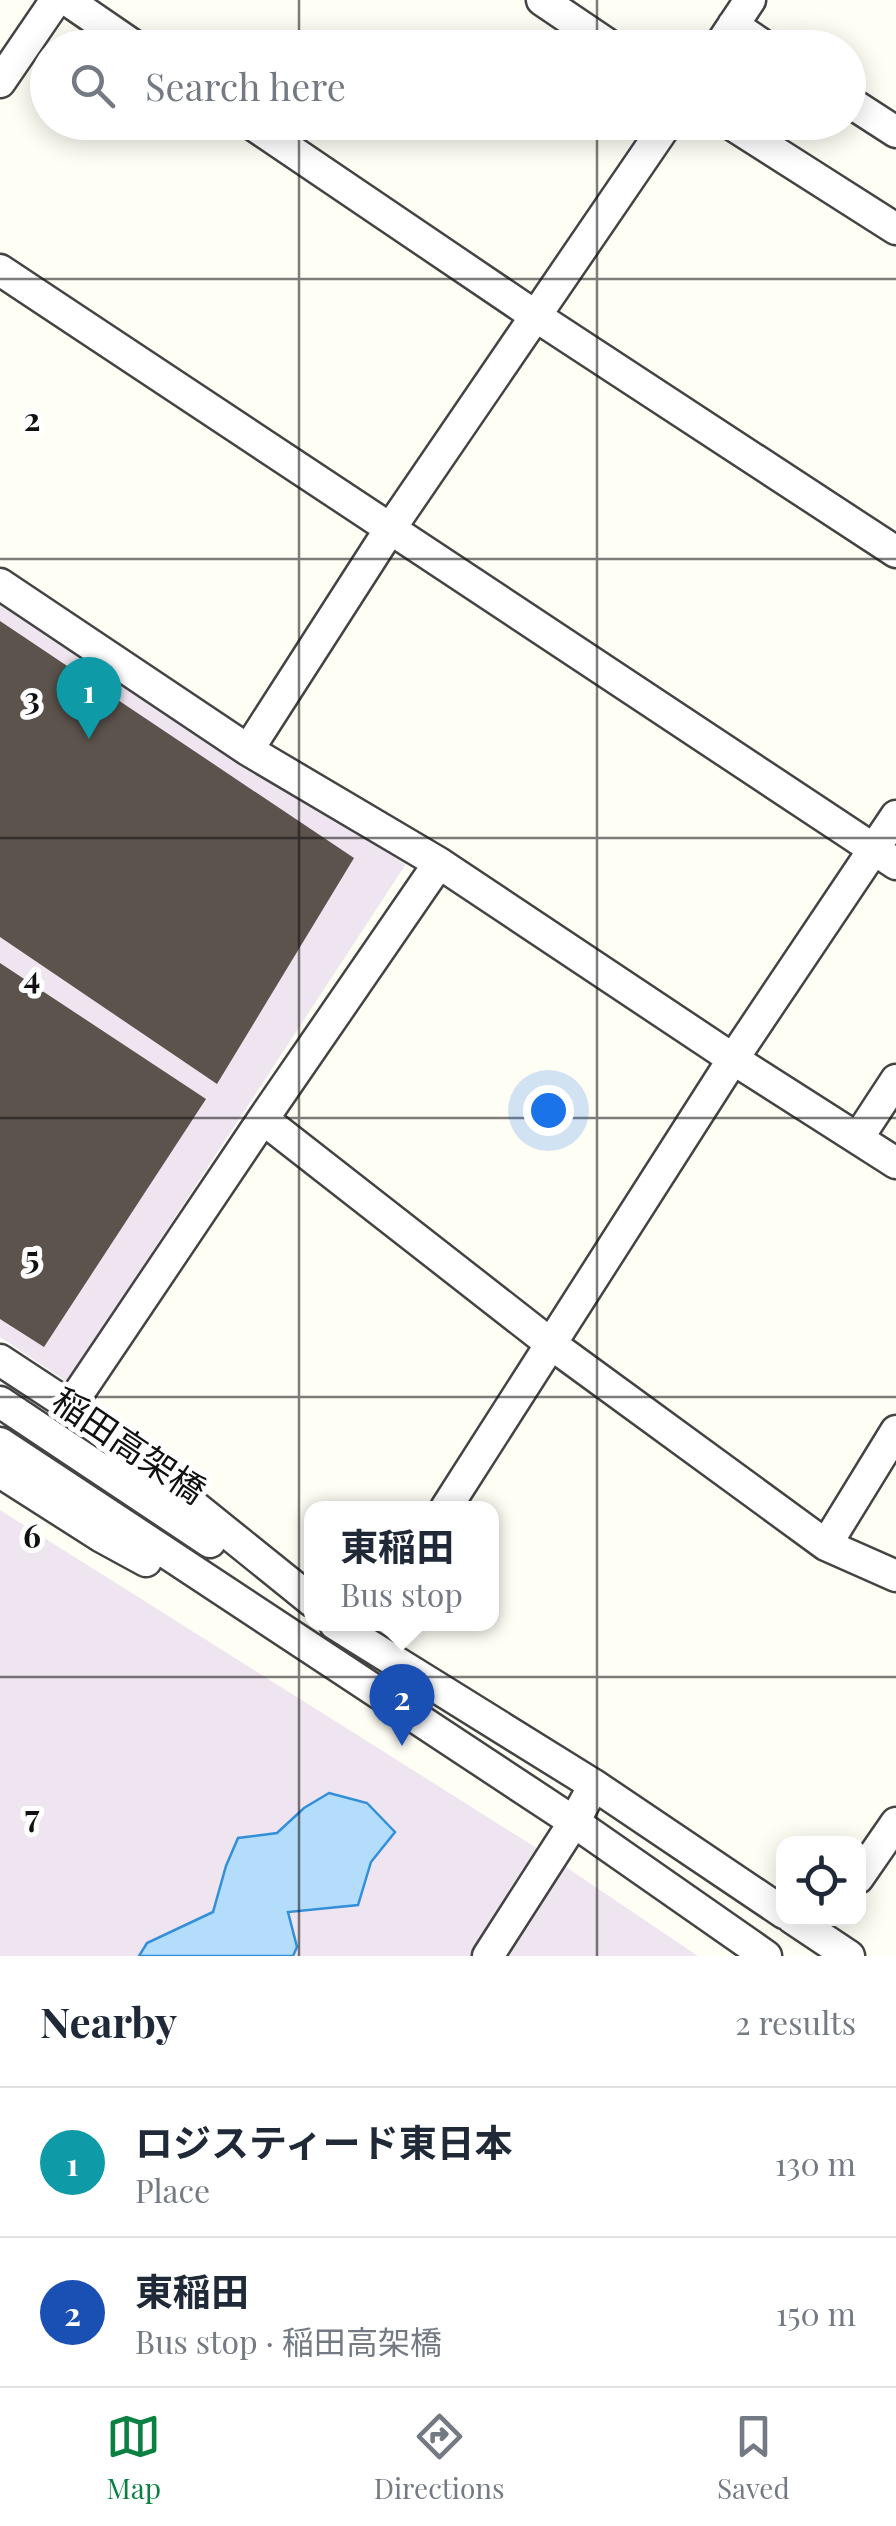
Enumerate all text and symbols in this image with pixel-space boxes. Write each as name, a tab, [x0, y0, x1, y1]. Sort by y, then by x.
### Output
search box	[30, 30, 866, 140]
icon: search	[65, 58, 120, 113]
text: Search here	[145, 60, 346, 111]
text: 2	[24, 396, 40, 439]
pin: 1	[56, 656, 122, 739]
text: 3	[24, 675, 40, 718]
text: 4	[24, 954, 40, 997]
your location	[523, 1085, 574, 1136]
text: 5	[25, 1234, 39, 1277]
street label: 稲田高架橋	[44, 1376, 216, 1512]
popup	[304, 1501, 499, 1631]
text: 6	[23, 1513, 41, 1556]
text: 東稲田	[340, 1520, 454, 1571]
text: Bus stop	[340, 1572, 463, 1615]
pin: 2	[370, 1664, 434, 1746]
text: 7	[25, 1793, 40, 1836]
map controls	[776, 1836, 866, 1926]
button: locate	[776, 1836, 866, 1926]
text: Nearby	[40, 1993, 177, 2049]
text: 2 results	[735, 2000, 856, 2043]
text: ロジスティード東日本	[135, 2116, 513, 2167]
text: 1	[66, 2141, 79, 2184]
text: 130 m	[775, 2141, 856, 2184]
text: Place	[135, 2168, 210, 2211]
text: 東稲田	[135, 2265, 249, 2316]
text: 2	[64, 2291, 81, 2334]
text: 150 m	[776, 2291, 856, 2334]
text: Bus stop · 稲田高架橋	[135, 2319, 442, 2362]
tab: Map	[106, 2409, 161, 2506]
tab: Directions	[374, 2409, 505, 2506]
tab: Saved	[717, 2409, 790, 2506]

